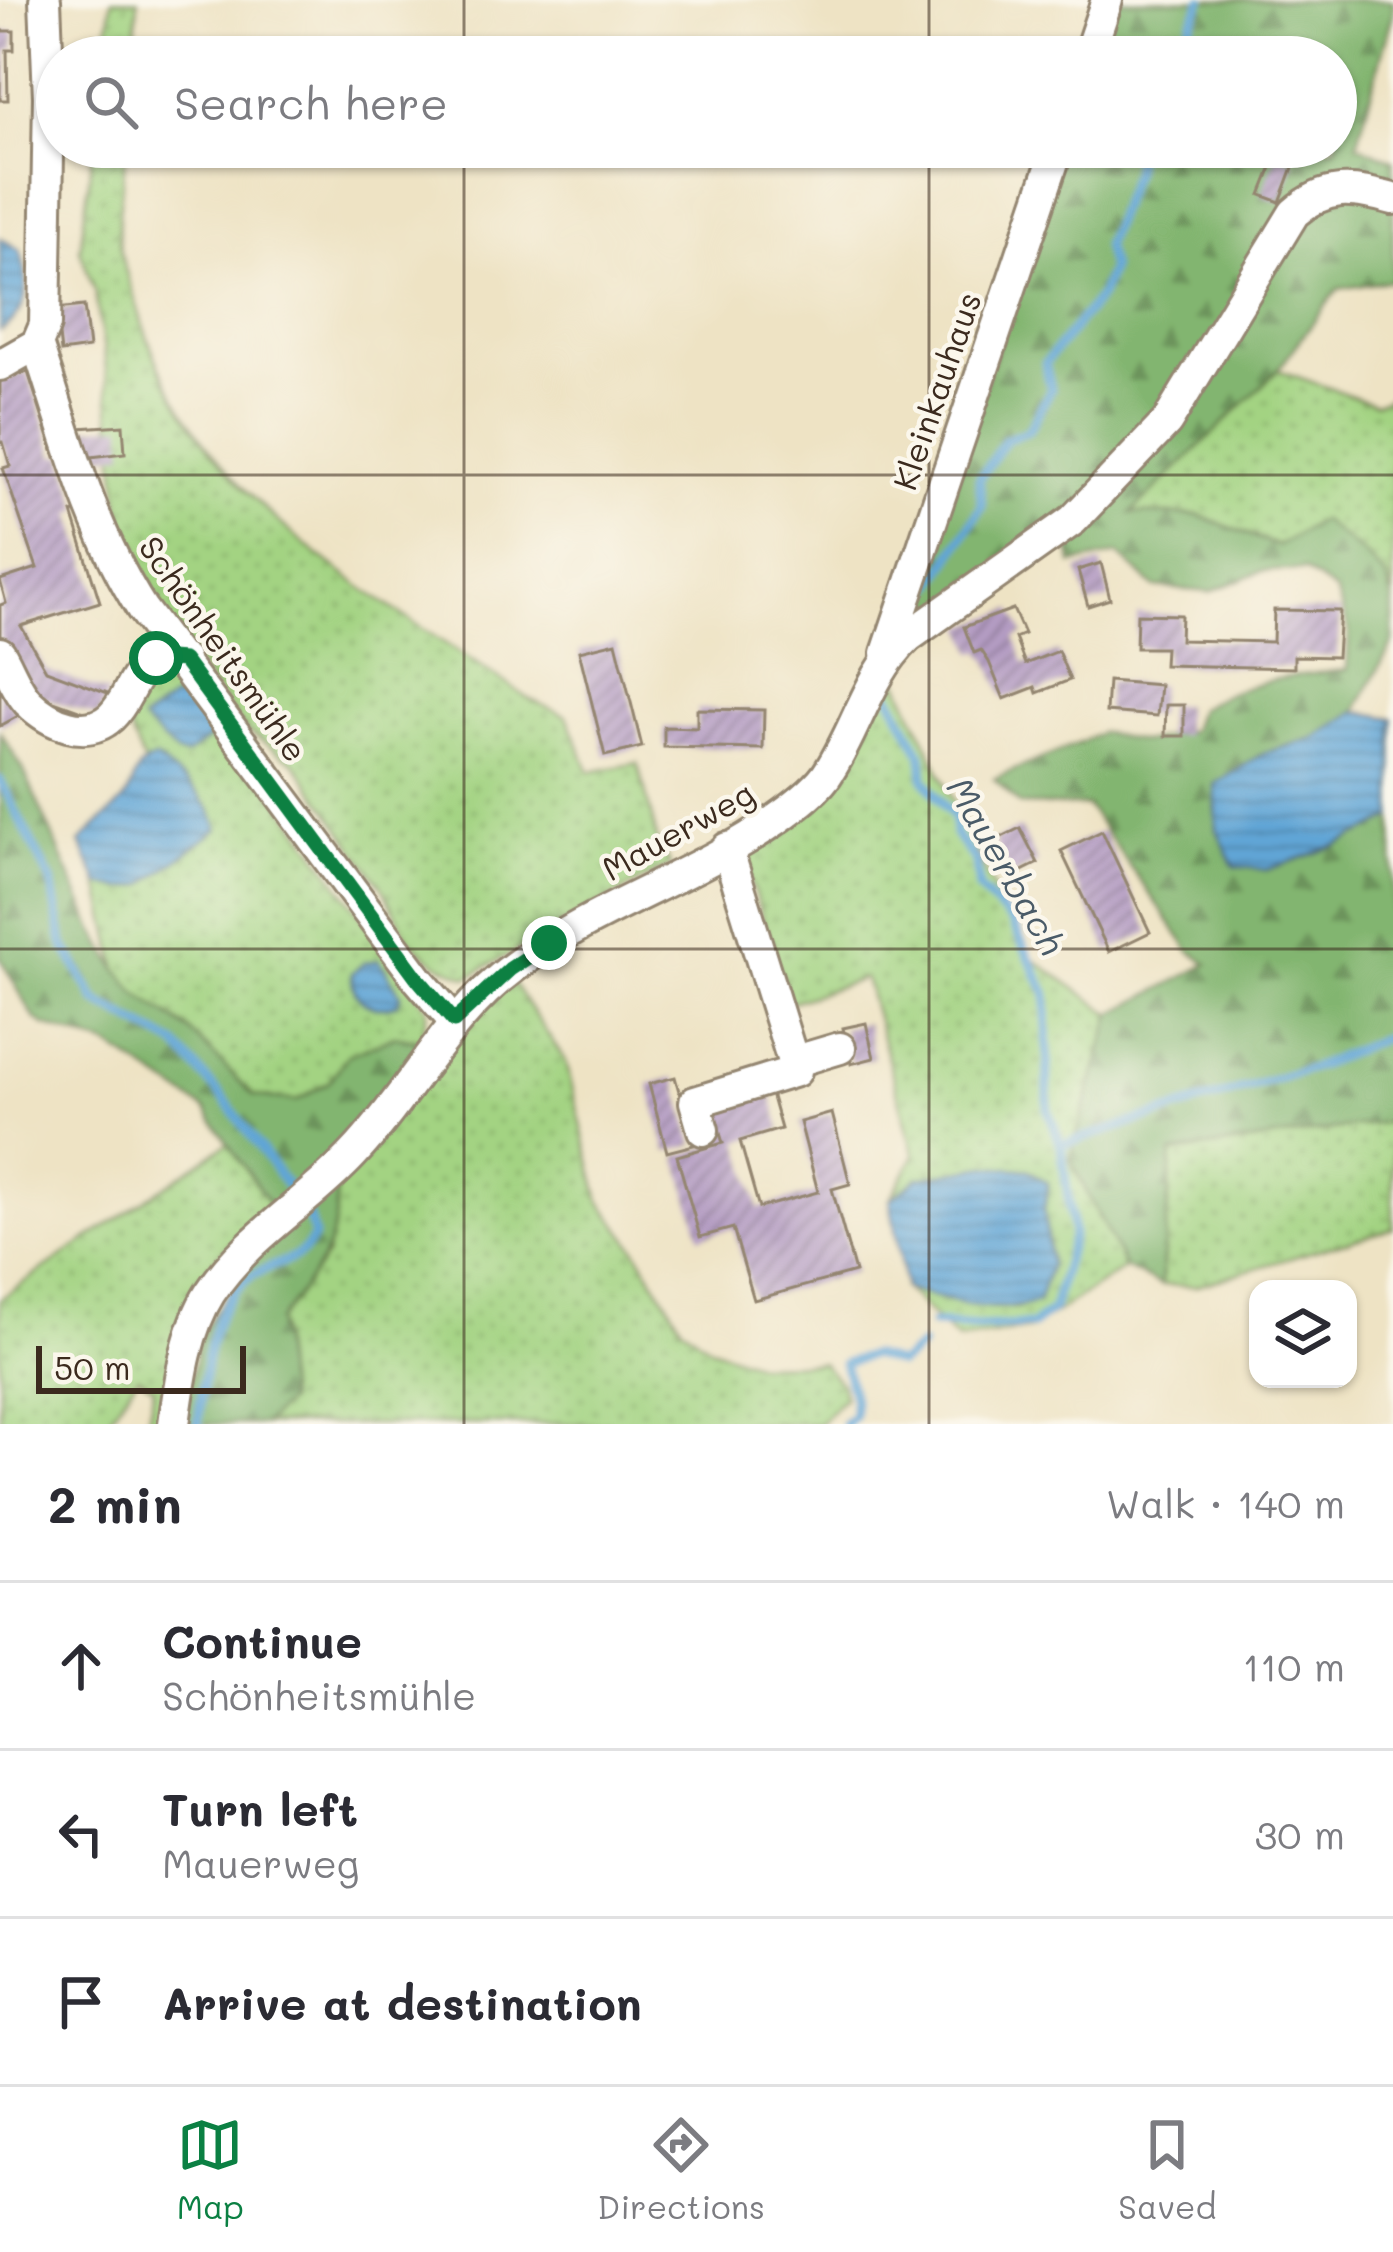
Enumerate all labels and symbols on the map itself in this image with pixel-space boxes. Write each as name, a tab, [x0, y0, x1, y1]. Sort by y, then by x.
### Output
street label: Kleinkauhaus	[882, 286, 990, 495]
street label: Schönheitsmühle	[130, 527, 318, 769]
route start	[129, 631, 183, 685]
water label: Mauerbach	[937, 768, 1077, 963]
street label: Mauerweg	[594, 770, 761, 889]
route end	[522, 916, 576, 970]
scale bar	[36, 1340, 246, 1393]

